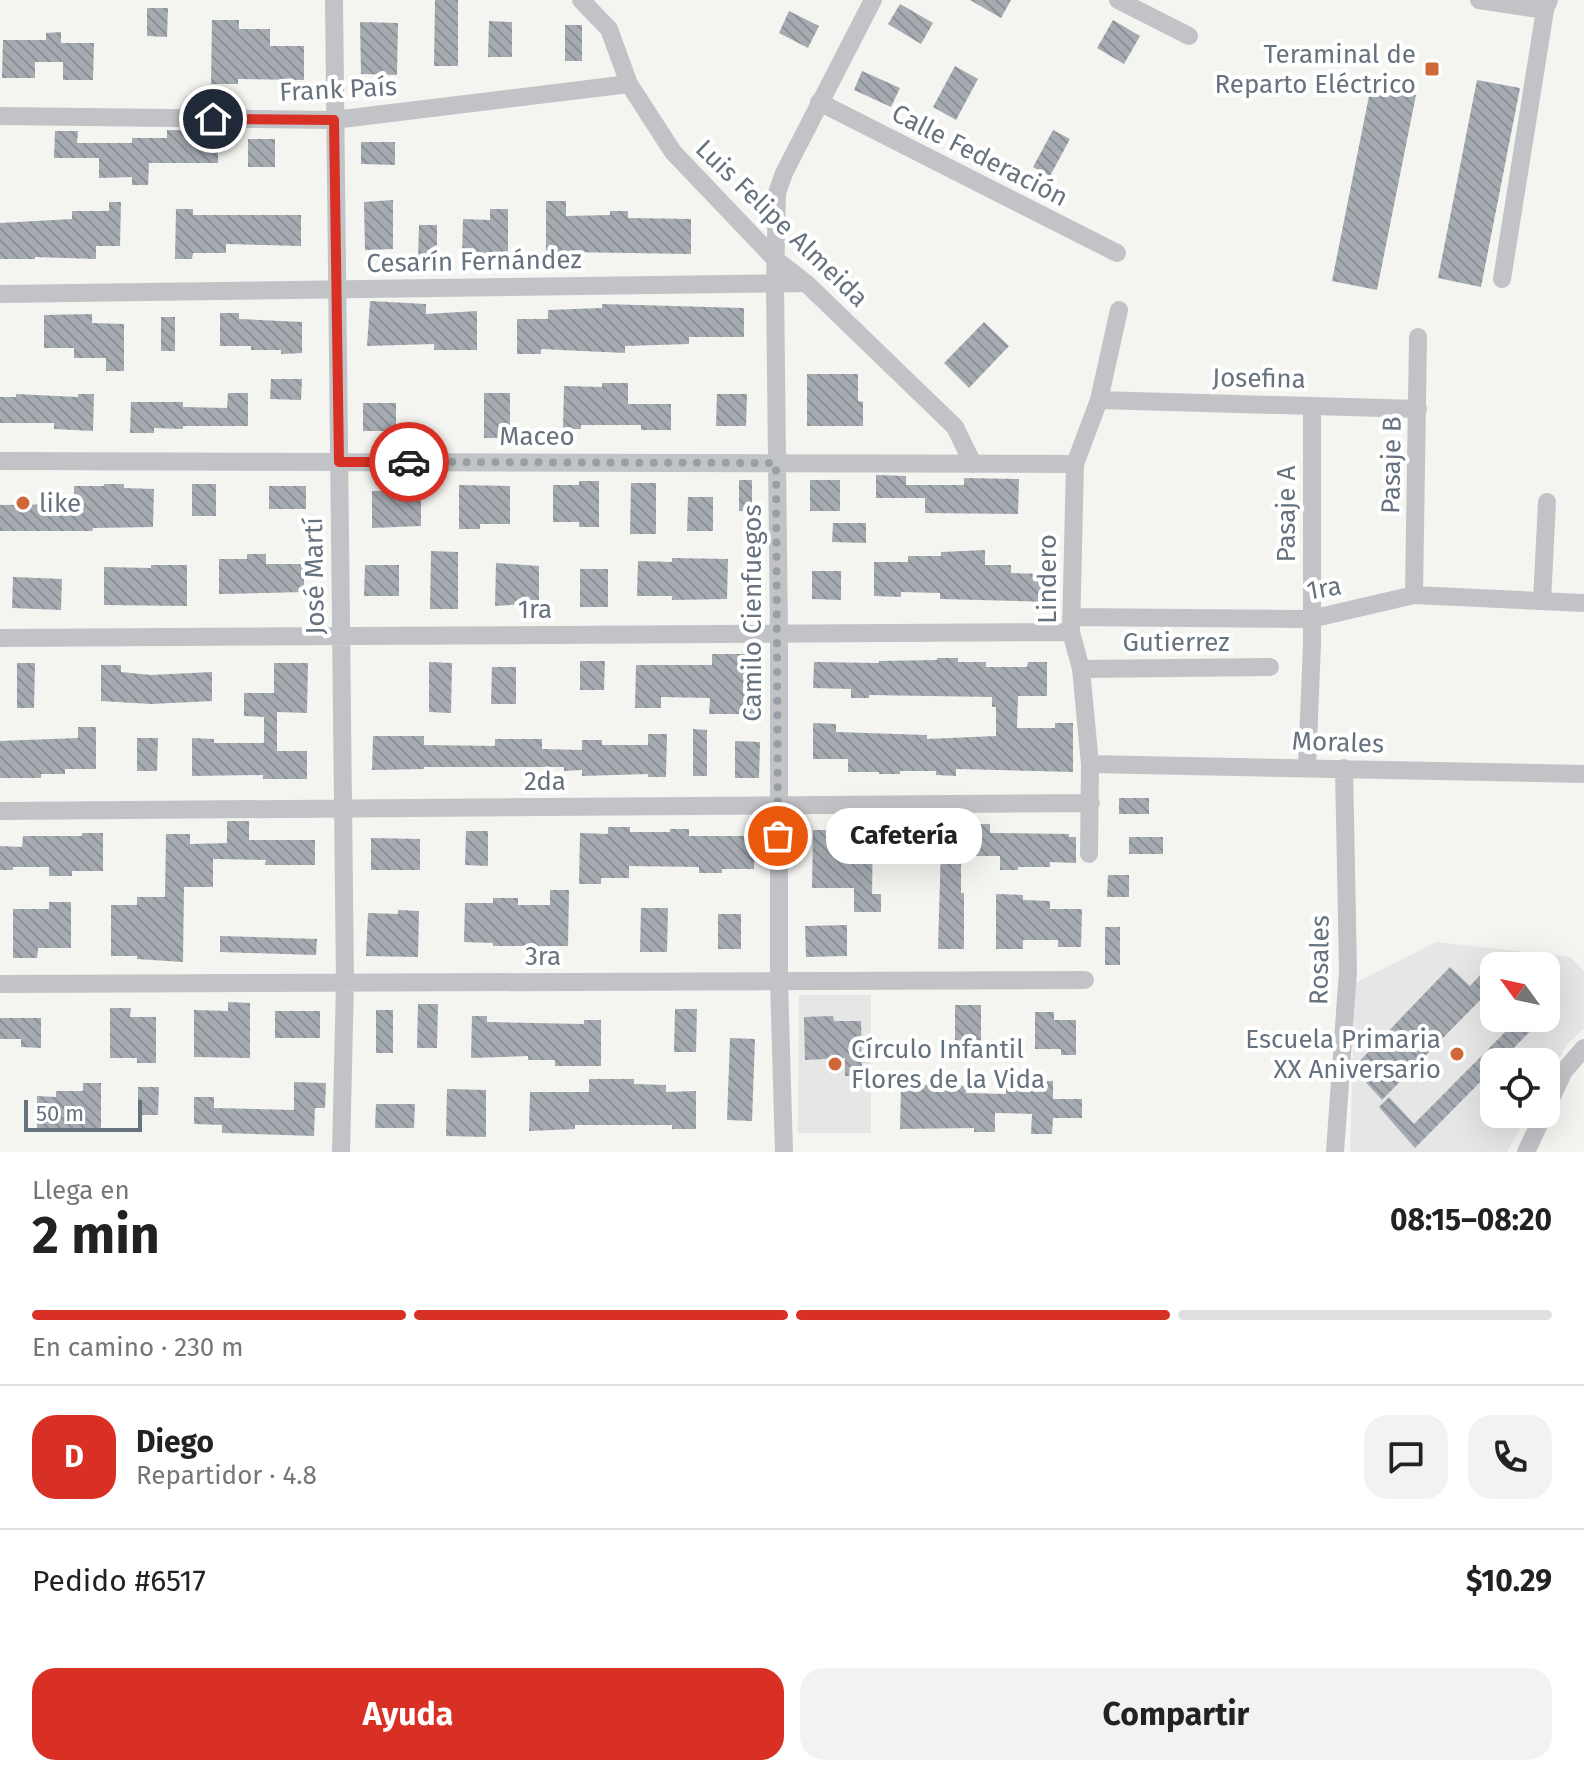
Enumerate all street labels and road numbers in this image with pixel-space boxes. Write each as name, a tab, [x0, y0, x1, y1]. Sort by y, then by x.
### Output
street label: Frank País	[278, 71, 398, 108]
street label: Calle Federación	[887, 98, 1073, 213]
street label: Luis Felipe Almeida	[689, 133, 874, 314]
street label: Cesarín Fernández	[366, 244, 582, 279]
street label: Josefina	[1212, 362, 1306, 395]
street label: Pasaje B	[1375, 416, 1408, 514]
street label: Maceo	[499, 421, 575, 452]
street label: Pasaje A	[1271, 466, 1302, 562]
street label: Camilo Cienfuegos	[737, 504, 768, 722]
street label: José Martí	[298, 517, 331, 635]
street label: Lindero	[1032, 534, 1063, 624]
street label: 1ra	[1304, 570, 1344, 607]
street label: 1ra	[518, 594, 552, 625]
street label: Gutierrez	[1122, 627, 1230, 658]
street label: Morales	[1291, 725, 1385, 760]
street label: 2da	[524, 766, 566, 797]
street label: Rosales	[1303, 915, 1336, 1005]
street label: 3ra	[525, 941, 561, 972]

